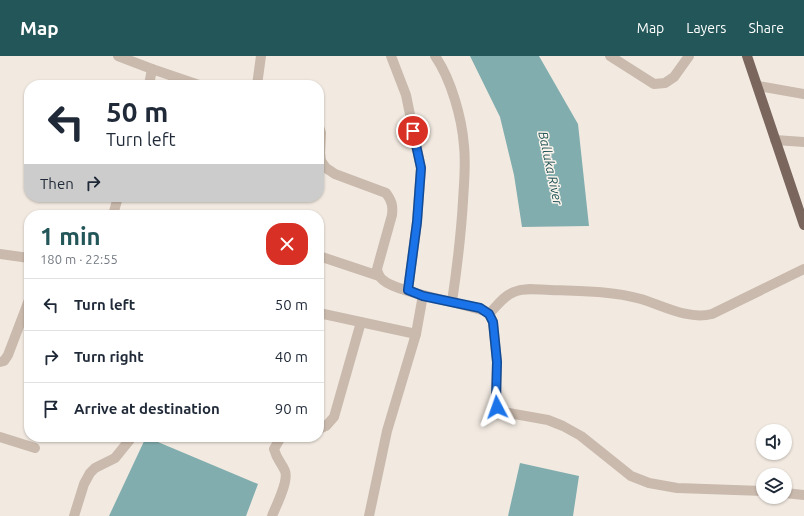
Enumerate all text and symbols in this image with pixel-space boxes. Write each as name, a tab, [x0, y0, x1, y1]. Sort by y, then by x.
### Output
text: Map	[20, 17, 59, 39]
text: Map	[637, 20, 664, 36]
text: Layers	[686, 20, 726, 36]
text: Share	[748, 20, 784, 36]
icon: left	[40, 96, 92, 148]
text: 50 m	[106, 96, 168, 127]
pin	[396, 114, 430, 148]
icon: arrive	[402, 120, 424, 142]
text: Turn left	[106, 129, 176, 149]
water label: Balluka River	[536, 130, 566, 207]
icon: right	[82, 172, 104, 194]
text: Then	[40, 175, 74, 192]
text: 1 min	[40, 223, 101, 250]
button: close	[266, 223, 308, 265]
text: 180 m · 22:55	[40, 252, 118, 266]
icon: left	[40, 294, 62, 316]
text: Turn left	[74, 296, 135, 313]
text: 50 m	[275, 296, 308, 313]
icon: right	[40, 346, 62, 368]
text: Turn right	[74, 348, 144, 365]
text: 40 m	[275, 348, 308, 365]
position arrow	[476, 386, 518, 428]
icon: arrive	[40, 398, 62, 420]
text: Arrive at destination	[74, 400, 220, 417]
text: 90 m	[275, 400, 308, 417]
map controls	[756, 424, 792, 504]
button: sound	[756, 424, 792, 460]
button: layers	[756, 468, 792, 504]

